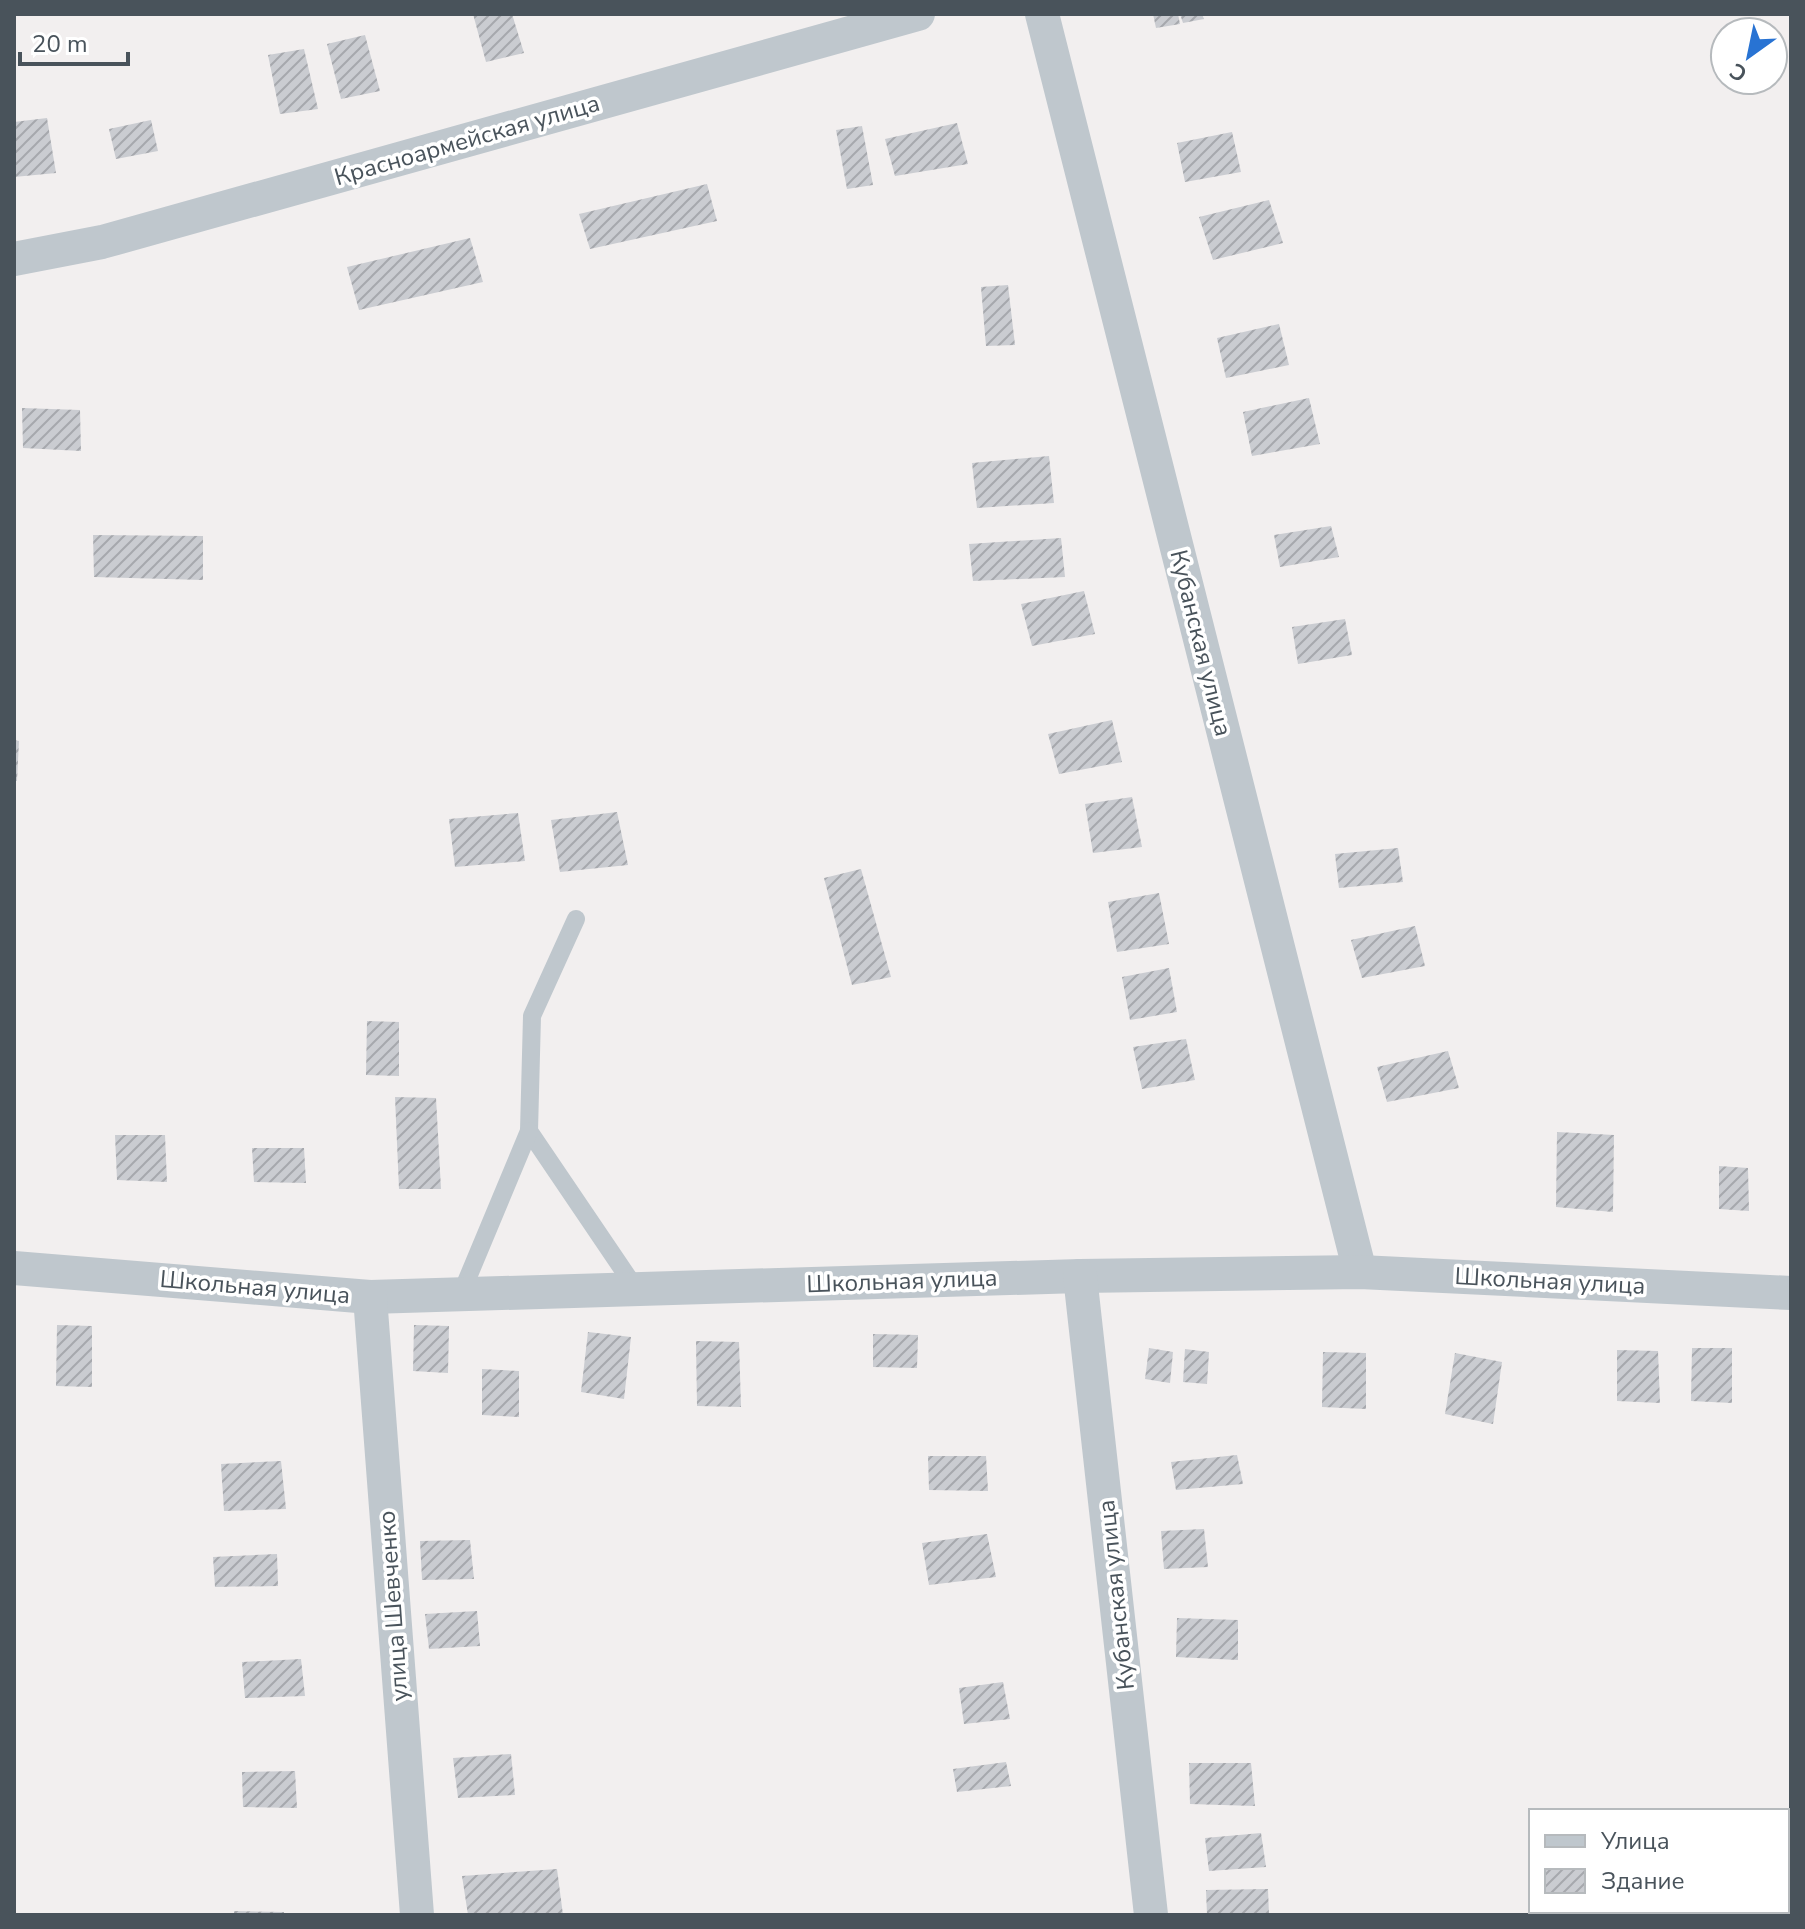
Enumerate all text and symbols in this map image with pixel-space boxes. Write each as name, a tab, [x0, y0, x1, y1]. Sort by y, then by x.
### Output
scale bar	[20, 16, 128, 66]
north arrow	[1709, 16, 1789, 96]
text: 20 m	[32, 28, 88, 60]
text: С	[1724, 55, 1753, 89]
street label: Красноармейская улица	[331, 87, 603, 193]
street label: Кубанская улица	[1162, 546, 1240, 740]
street label: Школьная улица	[1454, 1260, 1646, 1302]
street label: Школьная улица	[806, 1262, 998, 1300]
street label: Школьная улица	[158, 1263, 352, 1311]
street label: Кубанская улица	[1090, 1498, 1142, 1692]
street label: улица Шевченко	[370, 1510, 416, 1702]
legend	[1529, 1809, 1789, 1913]
text: Улица	[1600, 1825, 1670, 1857]
text: Здание	[1601, 1865, 1685, 1897]

